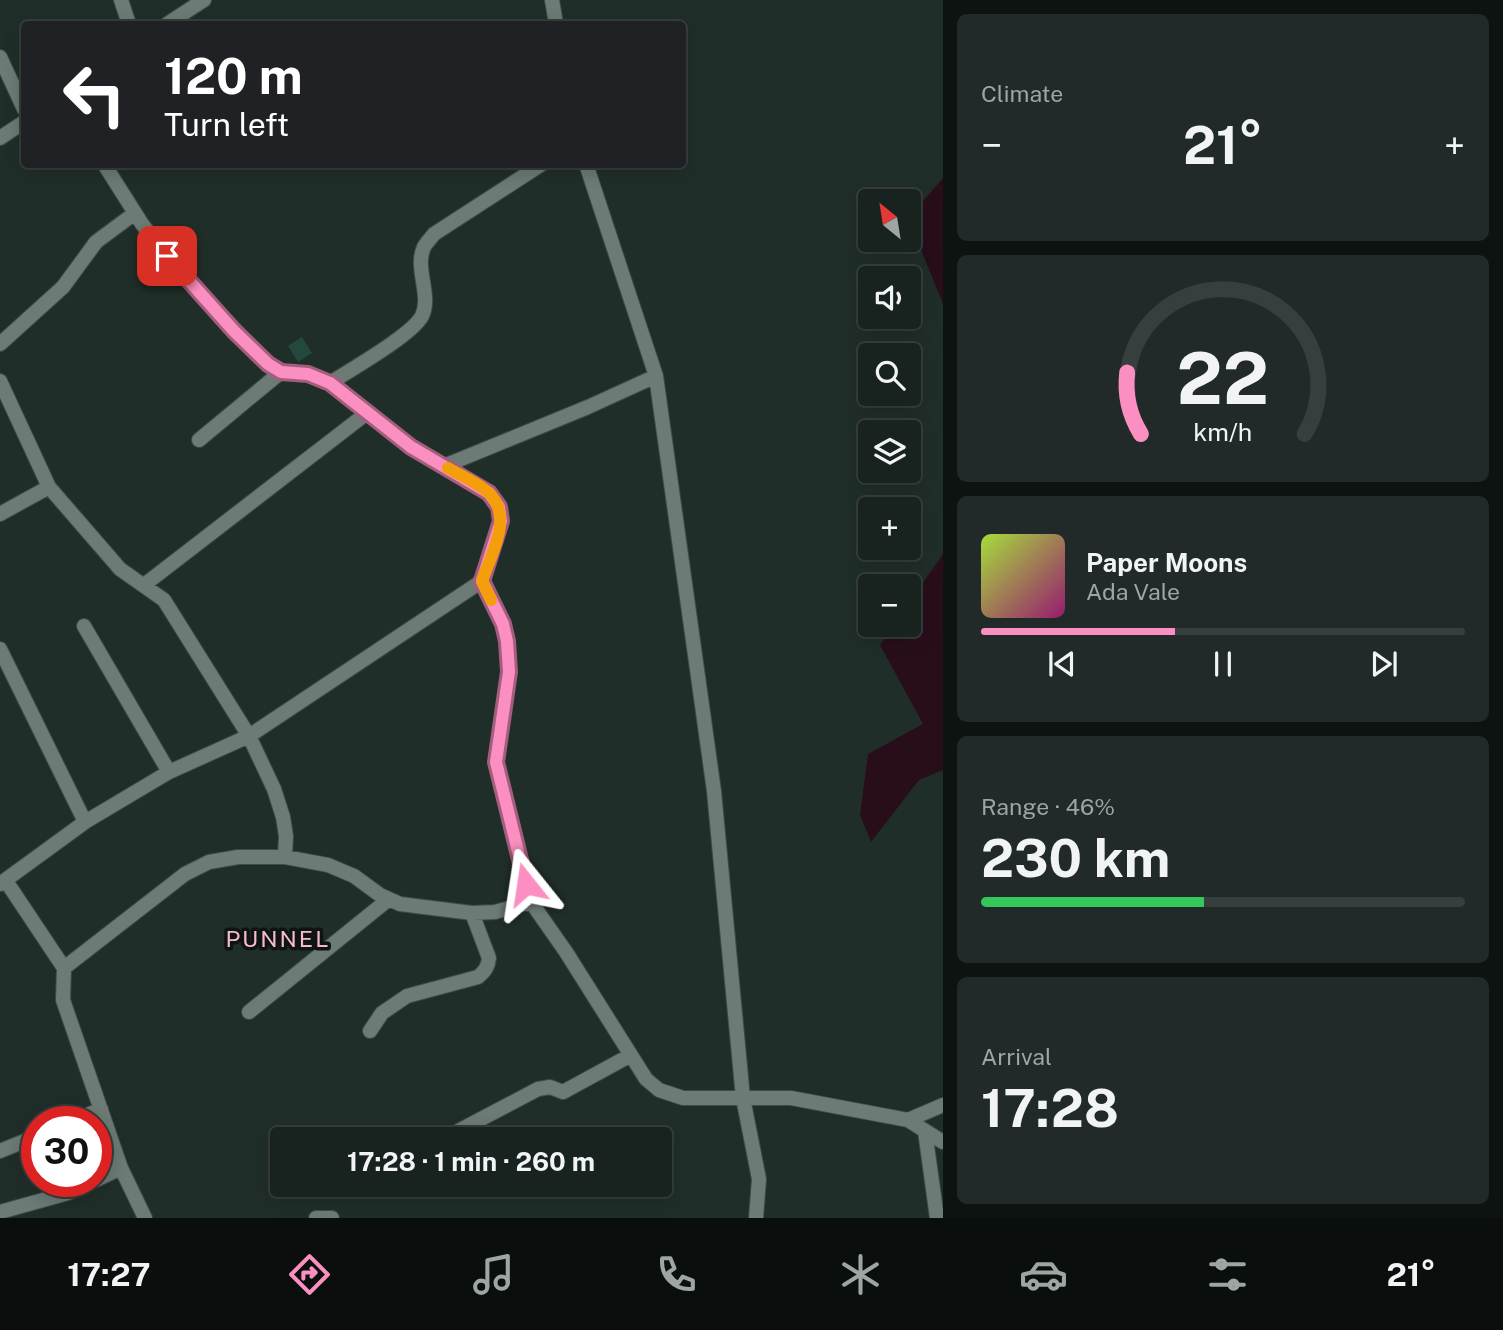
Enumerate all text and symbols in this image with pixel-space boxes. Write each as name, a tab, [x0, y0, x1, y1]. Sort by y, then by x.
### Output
text: 120 m	[164, 47, 303, 105]
icon: left	[49, 49, 140, 140]
text: Climate	[981, 80, 1063, 107]
text: Turn left	[164, 106, 289, 143]
text: 21°	[1183, 115, 1263, 176]
text: −	[981, 123, 1002, 168]
text: +	[1444, 123, 1465, 168]
north arrow	[858, 189, 920, 252]
map controls	[858, 189, 921, 637]
pin	[137, 226, 197, 286]
icon: arrive	[148, 237, 186, 275]
button: sound	[858, 266, 921, 329]
text: 22	[1177, 336, 1269, 421]
button: search	[858, 343, 921, 406]
text: km/h	[1194, 417, 1252, 447]
button: layers	[858, 420, 921, 483]
button: +	[858, 497, 921, 560]
text: Paper Moons	[1086, 547, 1247, 578]
button: −	[858, 574, 921, 637]
text: Ada Vale	[1086, 578, 1180, 605]
icon: previous	[1043, 645, 1081, 683]
icon: pause	[1204, 645, 1242, 683]
icon: next	[1365, 645, 1403, 683]
text: Range · 46%	[981, 793, 1115, 820]
text: 230 km	[981, 828, 1170, 889]
position arrow	[489, 847, 563, 921]
district label: PUNNEL	[225, 925, 331, 952]
text: Arrival	[981, 1043, 1052, 1070]
text: 17:28	[981, 1078, 1119, 1139]
speed limit sign: 30	[21, 1106, 112, 1197]
text: 17:28 · 1 min · 260 m	[347, 1146, 595, 1177]
icon: directions	[285, 1250, 334, 1299]
icon: music	[469, 1250, 518, 1299]
icon: phone	[652, 1250, 701, 1299]
icon: climate	[836, 1250, 885, 1299]
icon: car	[1019, 1250, 1068, 1299]
icon: filters	[1203, 1250, 1252, 1299]
text: 17:27	[67, 1256, 151, 1293]
text: 21°	[1386, 1256, 1436, 1293]

